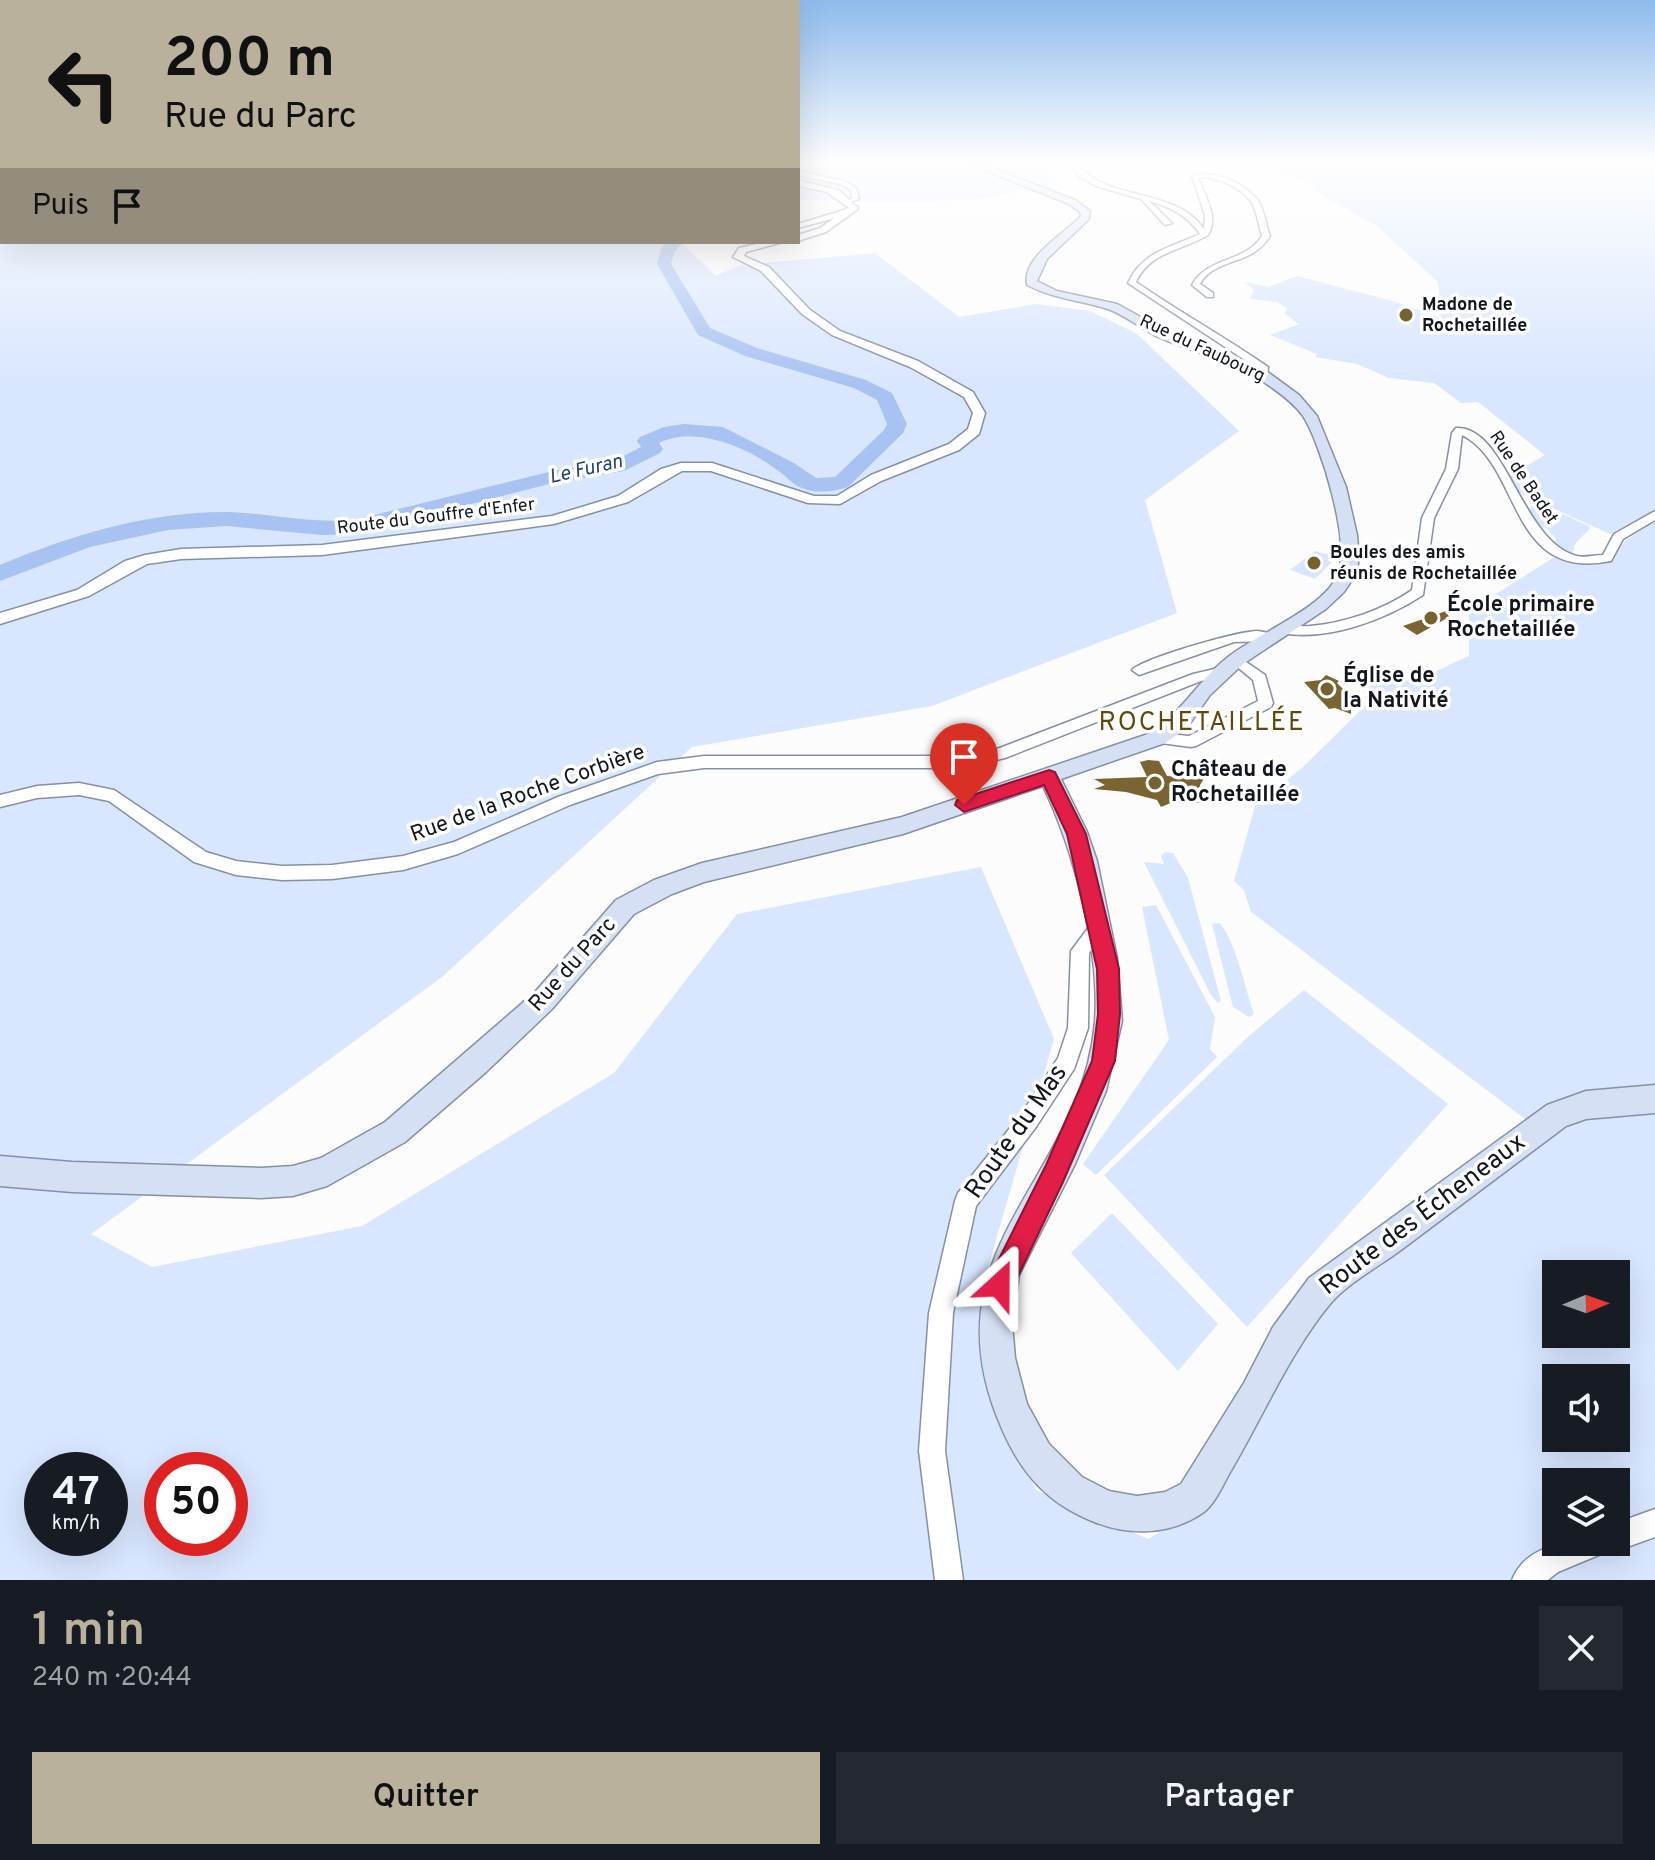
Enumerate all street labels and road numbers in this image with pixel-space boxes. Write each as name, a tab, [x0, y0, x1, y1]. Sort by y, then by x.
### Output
street label: Rue du Faubourg	[1136, 310, 1268, 388]
street label: Rue de Badet	[1483, 427, 1563, 529]
street label: Route du Gouffre d'Enfer	[336, 493, 536, 541]
street label: Rue de la Roche Corbière	[407, 739, 649, 849]
street label: Rue du Parc	[524, 912, 622, 1018]
street label: Route du Mas	[959, 1058, 1075, 1206]
street label: Route des Écheneaux	[1312, 1125, 1533, 1303]

